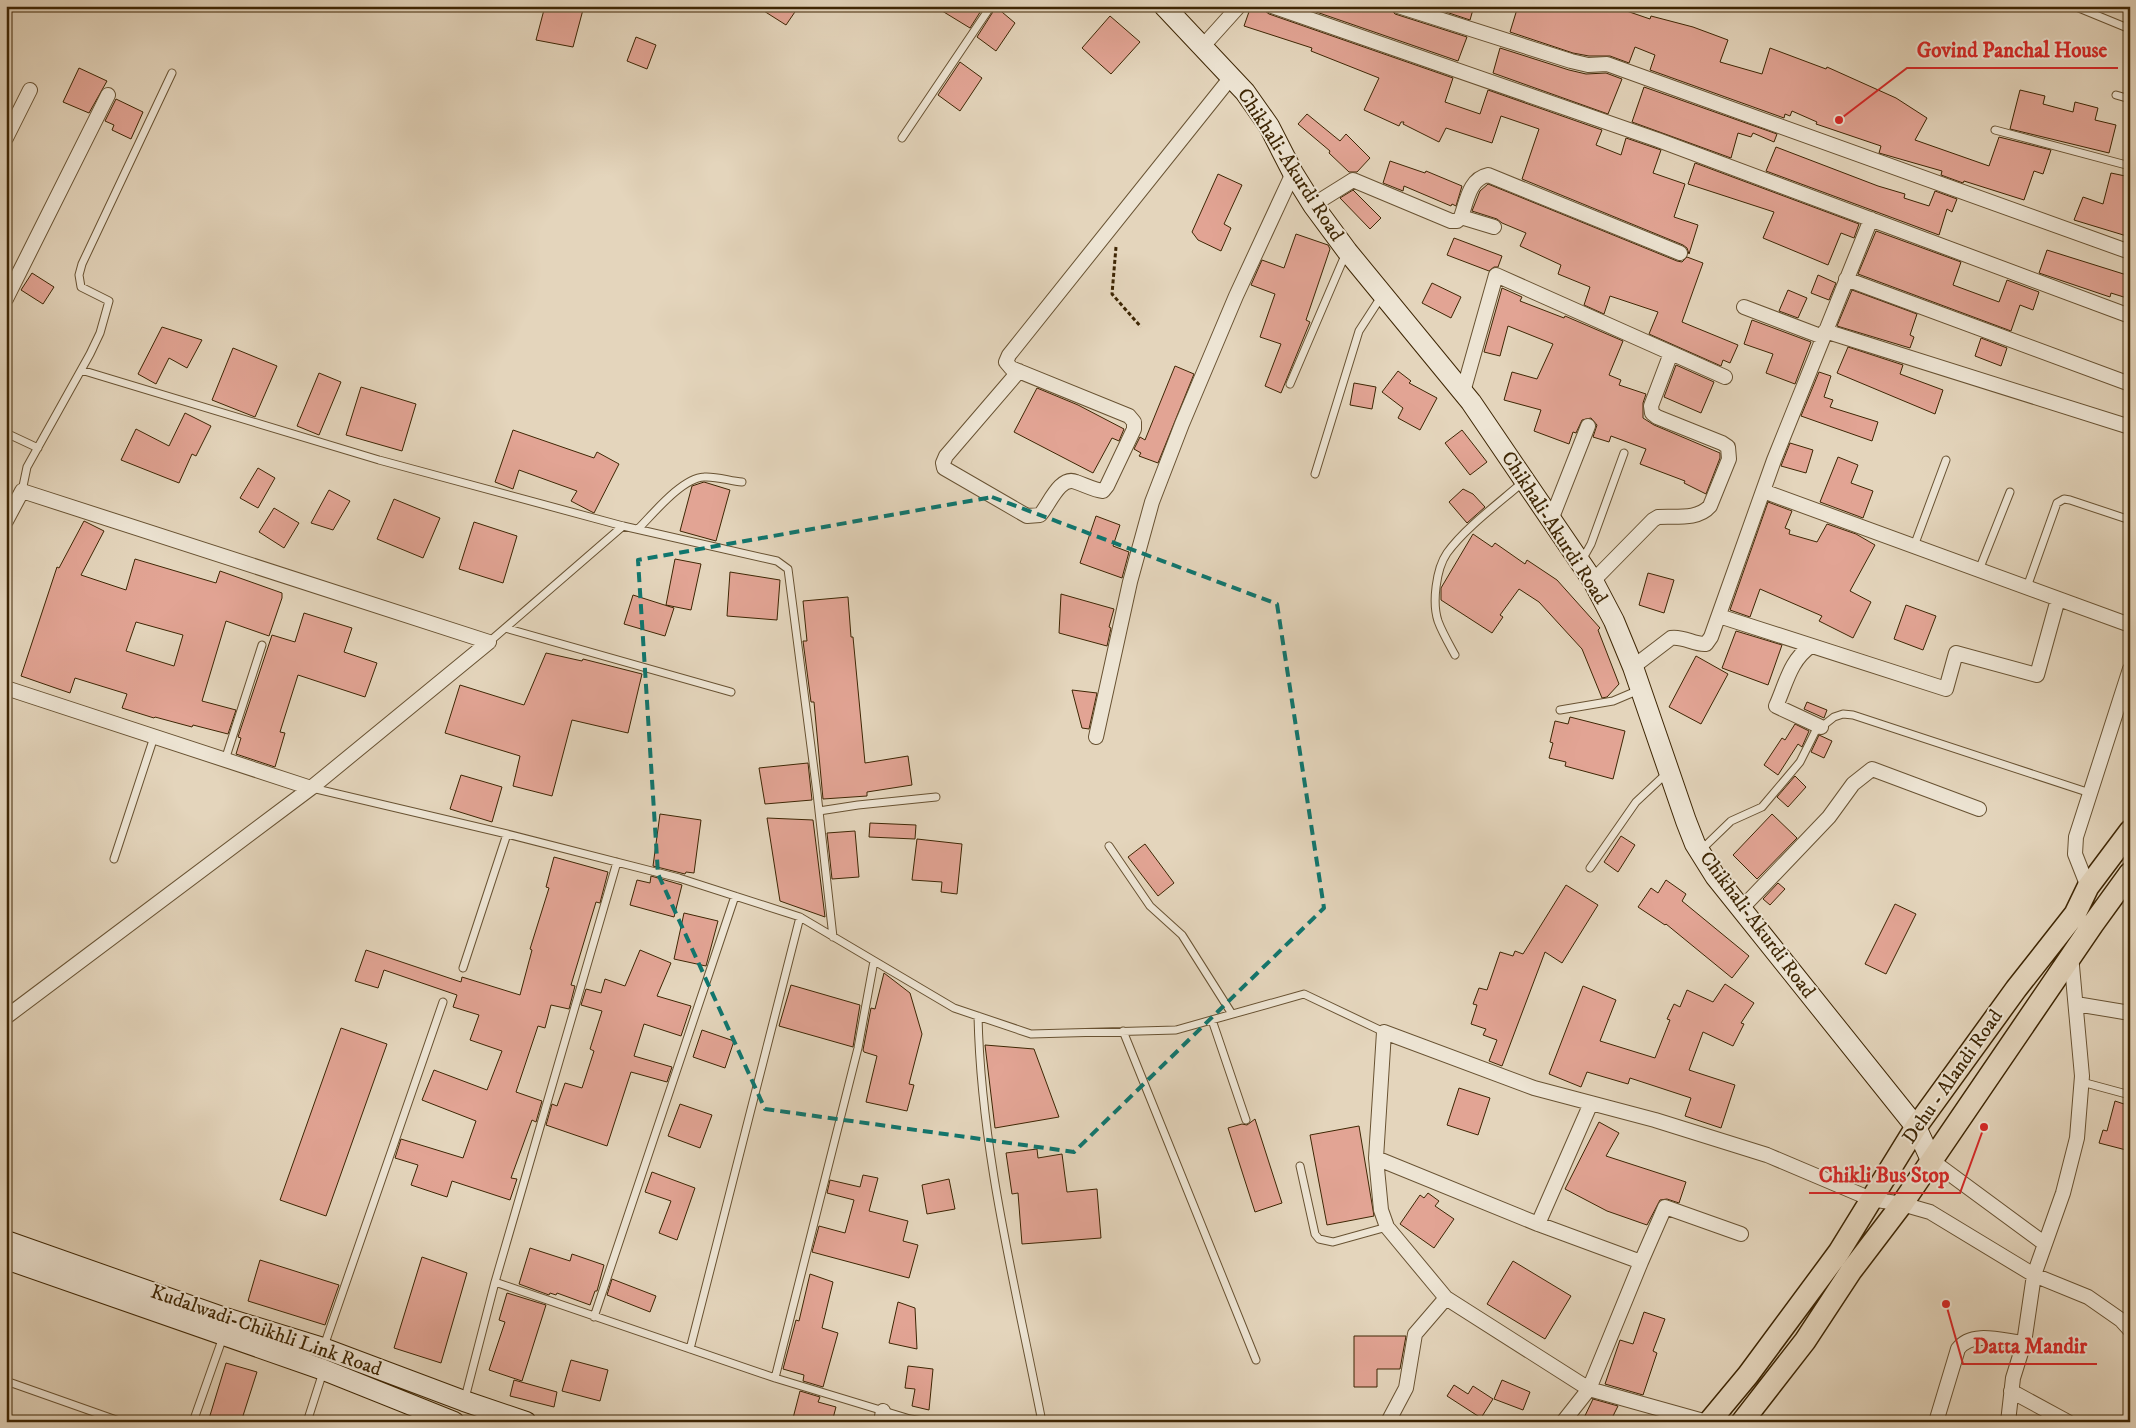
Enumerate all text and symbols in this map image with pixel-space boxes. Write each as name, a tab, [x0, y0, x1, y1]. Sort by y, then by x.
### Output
callout: Govind Panchal House	[1907, 32, 2118, 68]
text: Govind Panchal House	[1917, 38, 2108, 64]
street label: Chikhali-Akurdi Road	[1231, 84, 1349, 246]
street label: Chikhali-Akurdi Road	[1495, 447, 1613, 609]
street label: Chikhali-Akurdi Road	[1694, 847, 1820, 1003]
street label: Dehu - Alandi Road	[1897, 1005, 2009, 1149]
callout: Chikli Bus Stop	[1809, 1157, 1960, 1193]
text: Chikli Bus Stop	[1819, 1163, 1950, 1189]
street label: Kudalwadi-Chikhli Link Road	[147, 1280, 385, 1382]
callout: Datta Mandir	[1963, 1328, 2097, 1364]
text: Datta Mandir	[1973, 1334, 2088, 1360]

